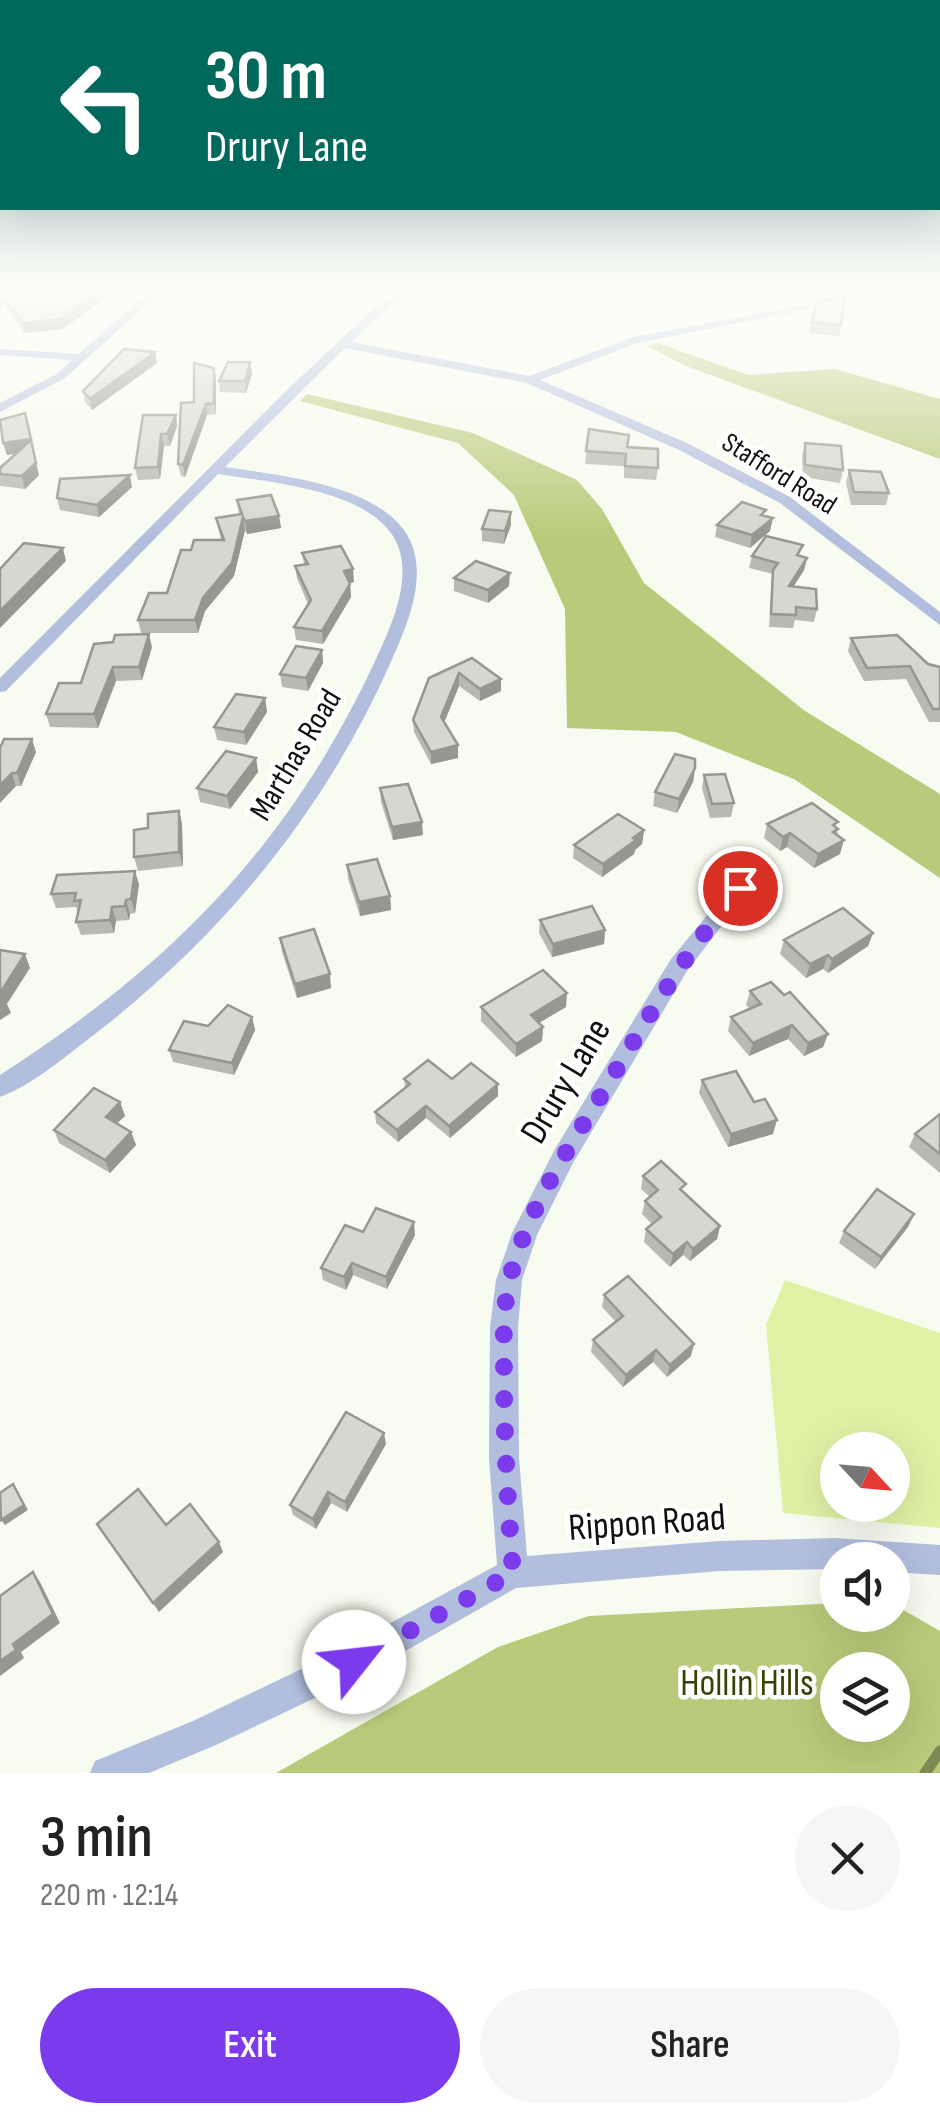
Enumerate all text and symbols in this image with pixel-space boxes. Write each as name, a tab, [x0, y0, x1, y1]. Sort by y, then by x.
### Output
text: 30 m	[205, 35, 327, 119]
icon: left	[40, 40, 170, 170]
text: Drury Lane	[205, 120, 368, 175]
street label: Stafford Road	[716, 426, 842, 522]
street label: Marthas Road	[242, 682, 350, 828]
pin	[698, 846, 783, 931]
icon: arrive	[713, 861, 768, 916]
street label: Drury Lane	[511, 1010, 621, 1152]
north arrow	[820, 1432, 910, 1522]
map controls	[820, 1432, 910, 1742]
street label: Rippon Road	[567, 1495, 727, 1551]
button: sound	[820, 1542, 910, 1632]
position arrow	[302, 1610, 406, 1714]
button: layers	[820, 1652, 910, 1742]
park label: Hollin Hills	[680, 1661, 814, 1706]
text: 3 min	[40, 1802, 153, 1874]
button: close	[795, 1806, 900, 1911]
text: 220 m · 12:14	[40, 1876, 178, 1915]
button: Exit	[40, 1988, 460, 2103]
button: Share	[480, 1988, 900, 2103]

